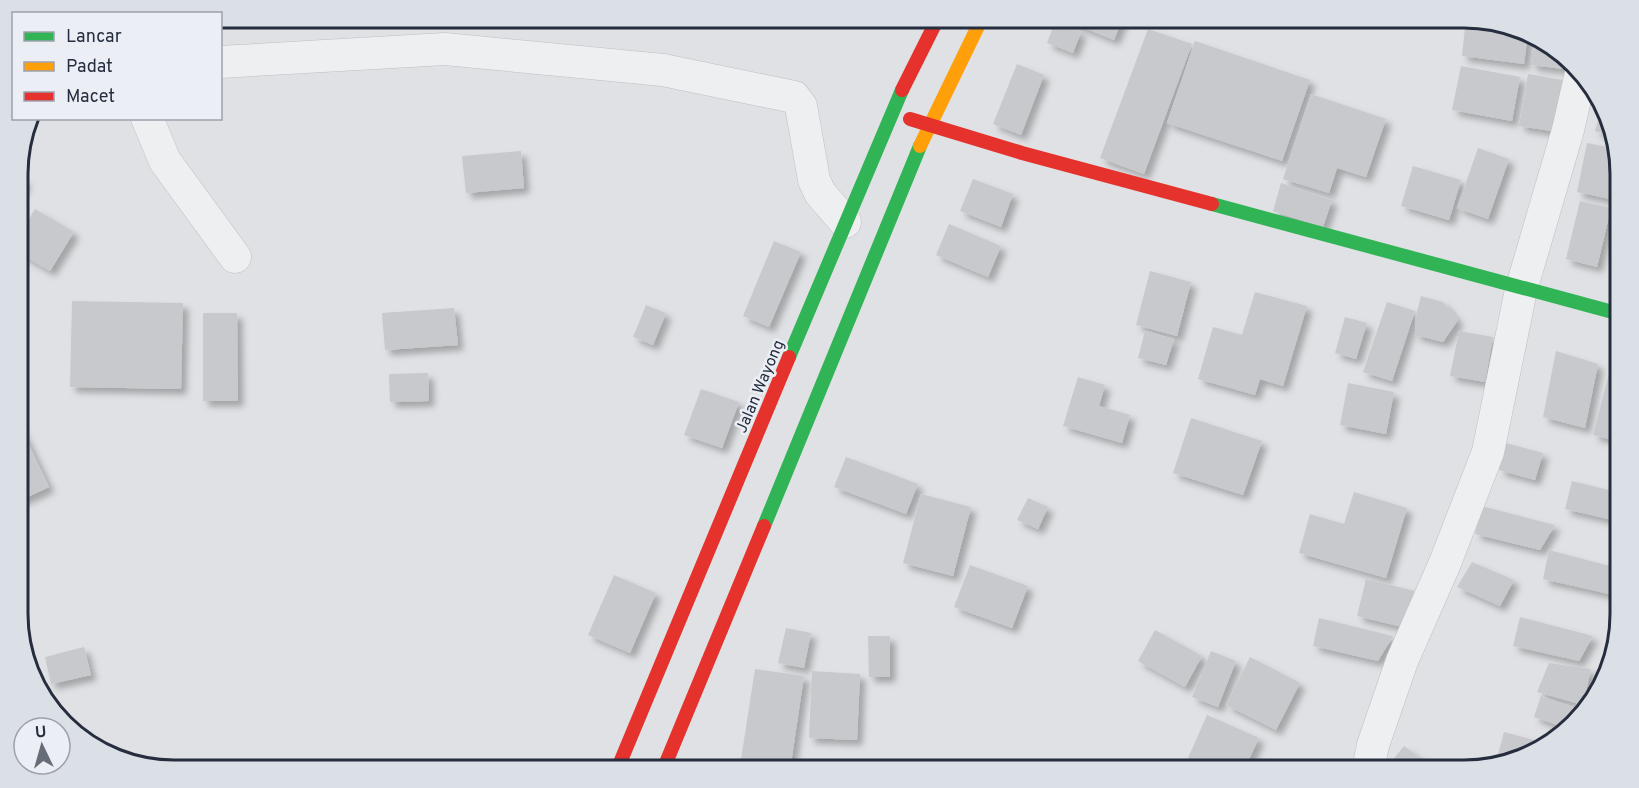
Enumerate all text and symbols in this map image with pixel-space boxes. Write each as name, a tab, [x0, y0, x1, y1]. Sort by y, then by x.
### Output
legend	[12, 12, 222, 120]
text: Lancar	[66, 26, 122, 49]
text: Padat	[66, 56, 113, 79]
text: Macet	[66, 86, 115, 109]
street label: Jalan Wayong	[732, 337, 789, 436]
north arrow	[12, 716, 72, 776]
text: U	[34, 723, 47, 744]

